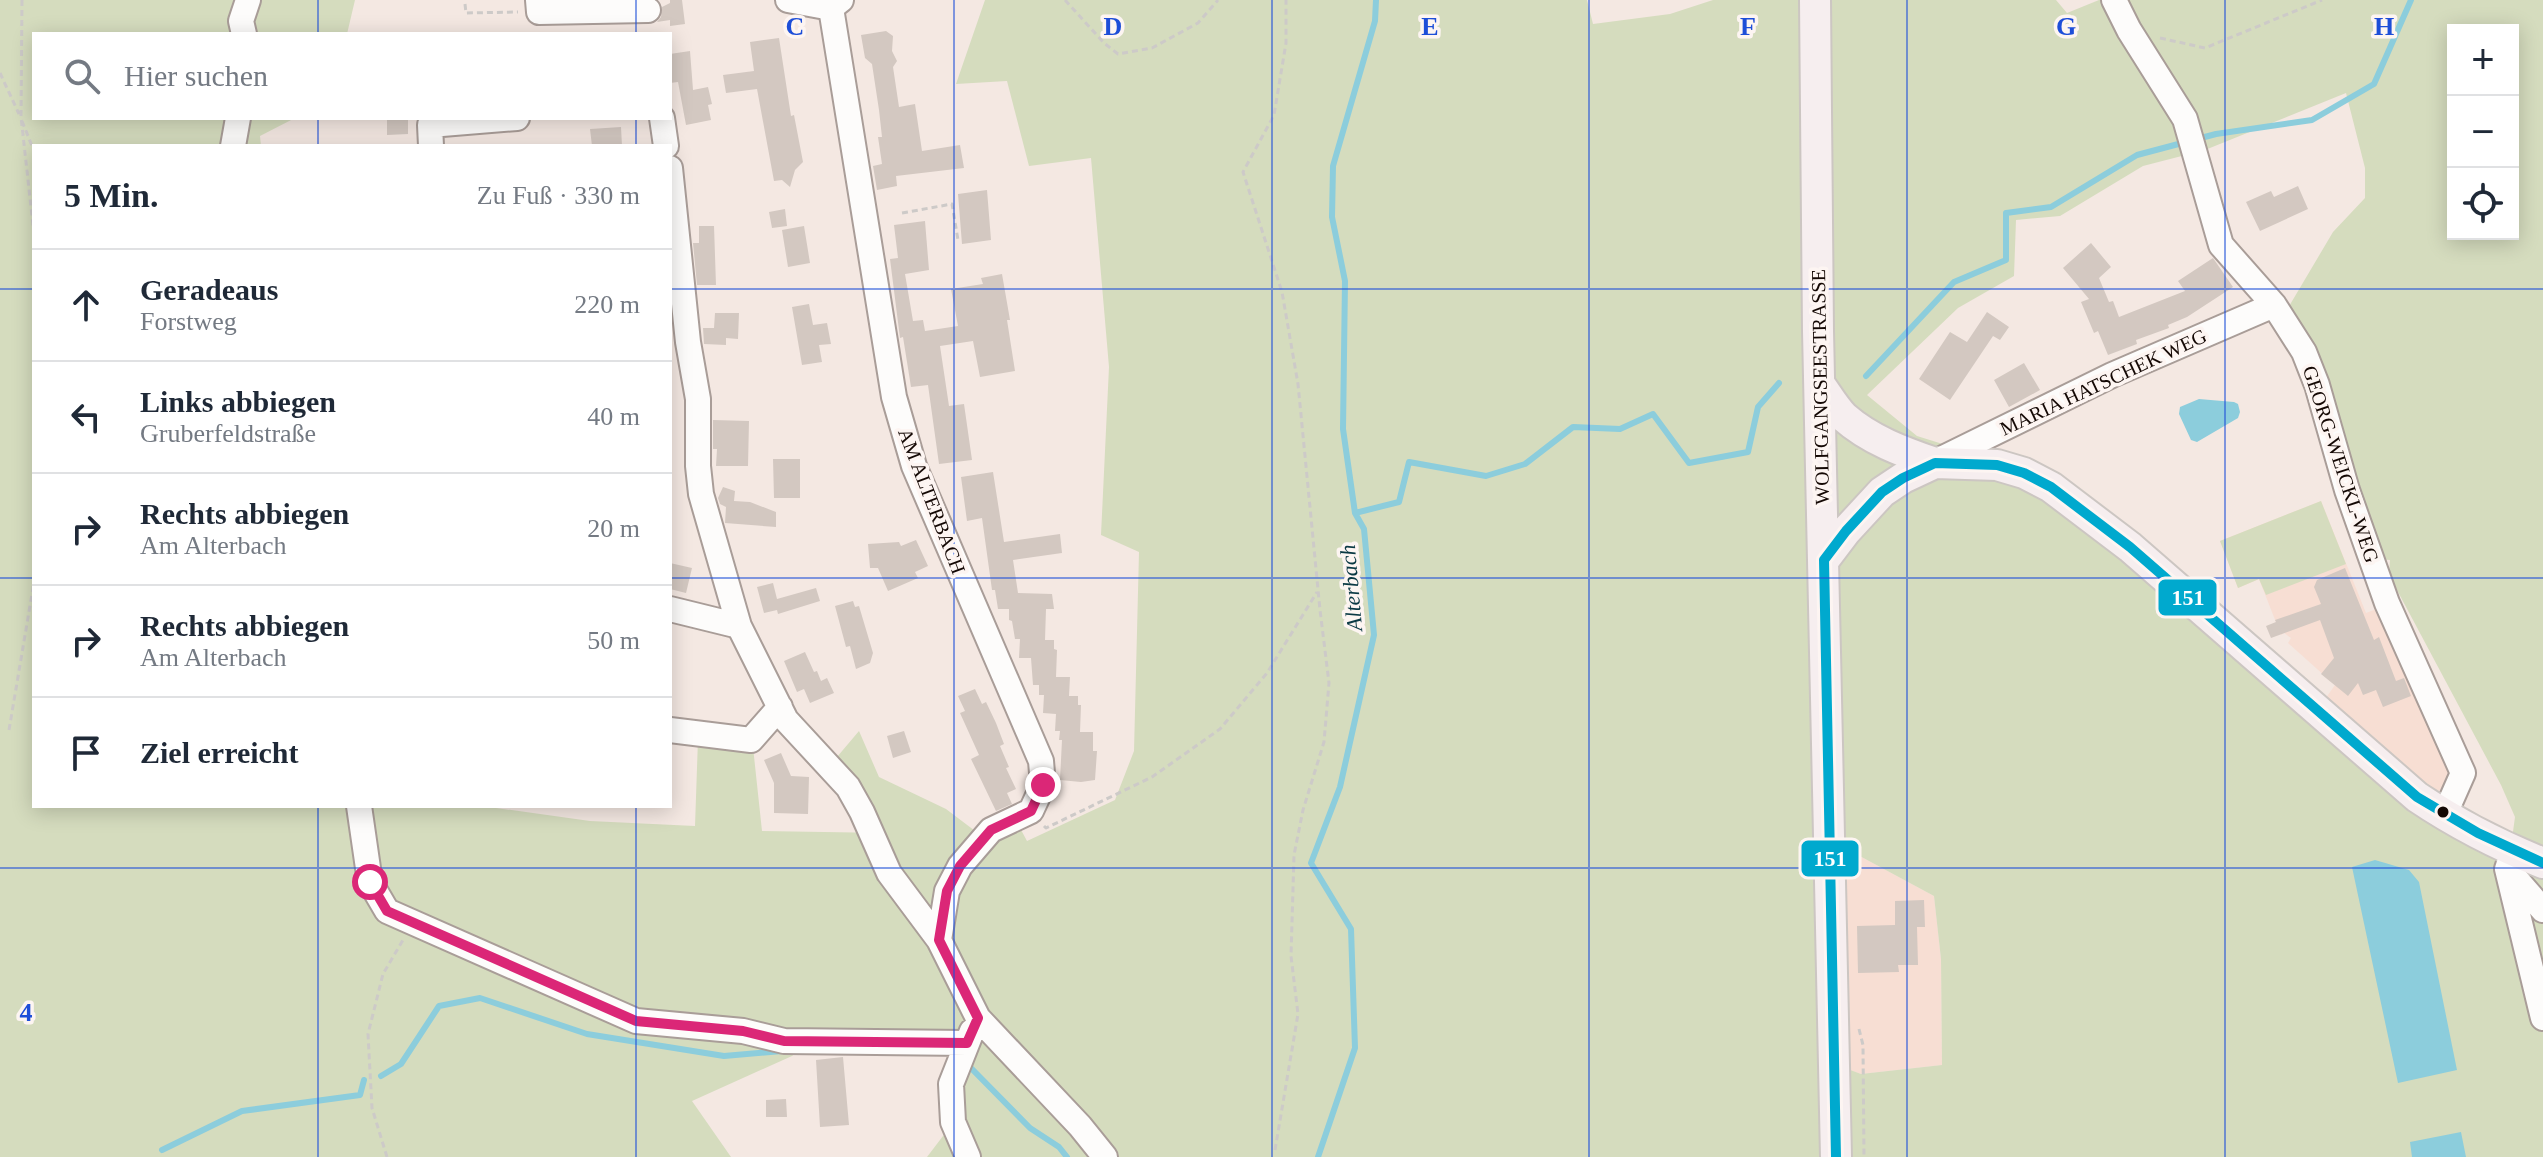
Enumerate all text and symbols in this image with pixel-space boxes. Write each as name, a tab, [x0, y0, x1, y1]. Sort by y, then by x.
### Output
text: C	[786, 12, 804, 41]
text: D	[1104, 12, 1122, 41]
text: E	[1421, 12, 1439, 41]
text: F	[1740, 12, 1756, 41]
text: G	[2056, 12, 2076, 41]
text: H	[2374, 12, 2394, 41]
map controls	[2447, 24, 2519, 240]
button: +	[2447, 24, 2519, 96]
search box	[32, 32, 672, 120]
icon: search	[60, 54, 104, 98]
text: Hier suchen	[124, 59, 268, 92]
button: −	[2447, 96, 2519, 168]
button: locate	[2447, 168, 2519, 240]
text: 5 Min.	[64, 177, 158, 214]
text: Zu Fuß · 330 m	[477, 181, 640, 210]
street label: WOLFGANGSEESTRASSE	[1807, 269, 1833, 505]
text: Geradeaus	[140, 273, 278, 306]
icon: ahead	[64, 283, 108, 327]
text: 220 m	[574, 290, 640, 319]
text: Forstweg	[140, 307, 237, 336]
street label: MARIA HATSCHEK WEG	[1996, 324, 2210, 440]
street label: GEORG-WEICKL-WEG	[2299, 363, 2383, 565]
text: Links abbiegen	[140, 385, 336, 418]
icon: left	[64, 395, 108, 439]
text: 40 m	[587, 402, 640, 431]
text: Gruberfeldstraße	[140, 419, 316, 448]
street label: AM ALTERBACH	[894, 425, 970, 577]
text: Rechts abbiegen	[140, 497, 349, 530]
icon: right	[64, 507, 108, 551]
text: 20 m	[587, 514, 640, 543]
text: Am Alterbach	[140, 531, 287, 560]
water label: Alterbach	[1335, 544, 1367, 634]
line badge: 151	[2157, 578, 2218, 617]
text: 151	[2172, 585, 2205, 610]
text: Rechts abbiegen	[140, 609, 349, 642]
icon: right	[64, 619, 108, 663]
text: 50 m	[587, 626, 640, 655]
text: Am Alterbach	[140, 643, 287, 672]
icon: arrive	[64, 731, 108, 775]
text: Ziel erreicht	[140, 736, 299, 769]
route end	[1025, 767, 1061, 803]
unlabelled marker	[2435, 804, 2451, 820]
line badge: 151	[1800, 839, 1860, 878]
text: 151	[1814, 846, 1847, 871]
route start	[352, 864, 388, 900]
text: 4	[20, 998, 33, 1027]

